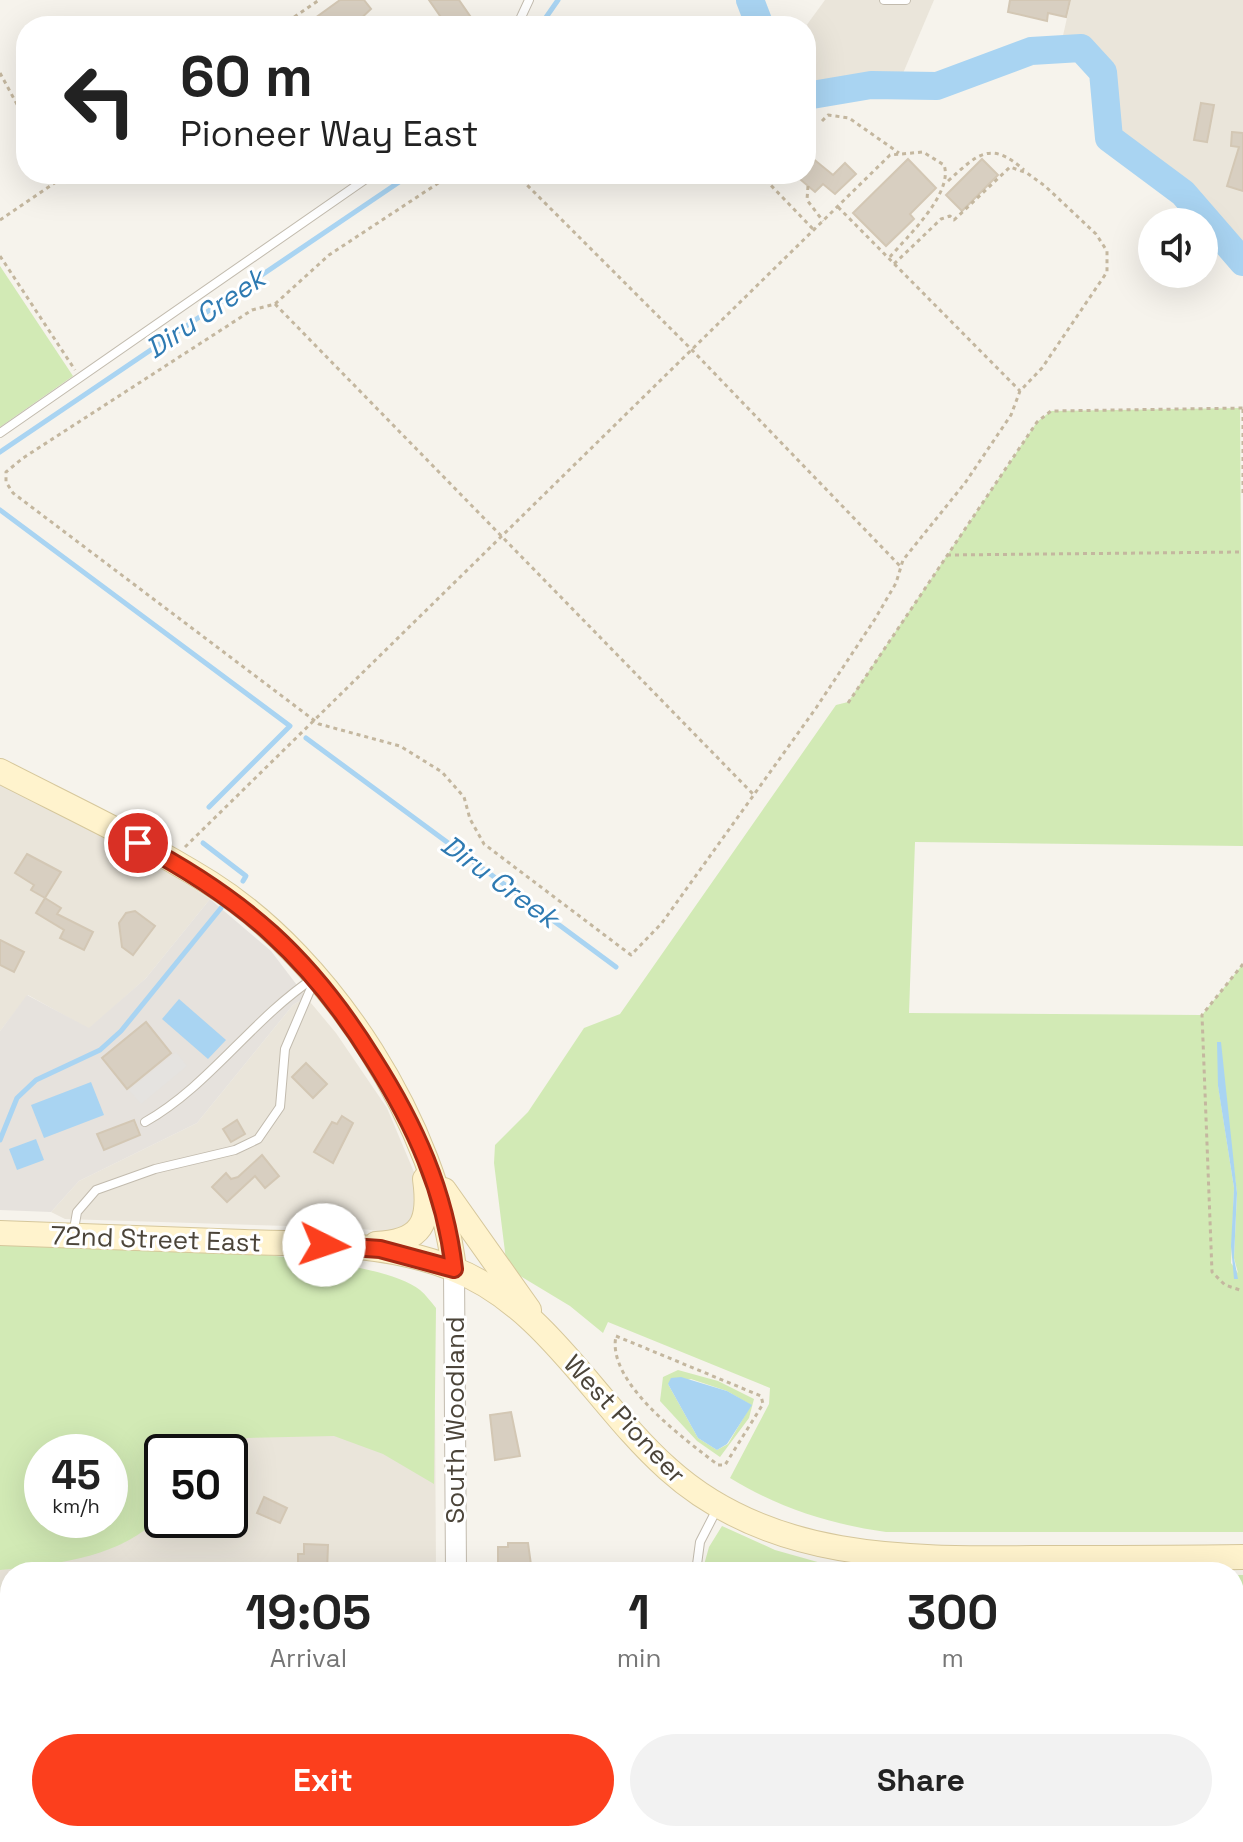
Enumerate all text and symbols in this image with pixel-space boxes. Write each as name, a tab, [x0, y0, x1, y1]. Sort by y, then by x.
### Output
text: 60 m	[180, 41, 313, 112]
icon: left	[48, 48, 152, 152]
text: Pioneer Way East	[180, 111, 479, 157]
map controls	[1138, 208, 1218, 288]
button: sound	[1138, 208, 1218, 288]
water label: Diru Creek	[138, 258, 274, 366]
pin	[104, 809, 172, 877]
icon: arrive	[116, 821, 160, 865]
water label: Diru Creek	[434, 826, 568, 937]
position arrow	[282, 1203, 366, 1287]
street label: 72nd Street East	[50, 1218, 262, 1260]
street label: South Woodland	[438, 1316, 472, 1524]
street label: West Pioneer	[556, 1347, 694, 1491]
speed limit sign: 50	[144, 1434, 248, 1538]
text: 45	[51, 1450, 101, 1501]
text: km/h	[52, 1493, 100, 1519]
text: 19:05	[246, 1582, 371, 1643]
text: 1	[628, 1582, 650, 1643]
text: 300	[907, 1582, 998, 1643]
text: Arrival	[270, 1641, 347, 1675]
text: min	[617, 1641, 661, 1675]
text: m	[942, 1641, 964, 1675]
button: Exit	[32, 1734, 614, 1826]
button: Share	[630, 1734, 1212, 1826]

